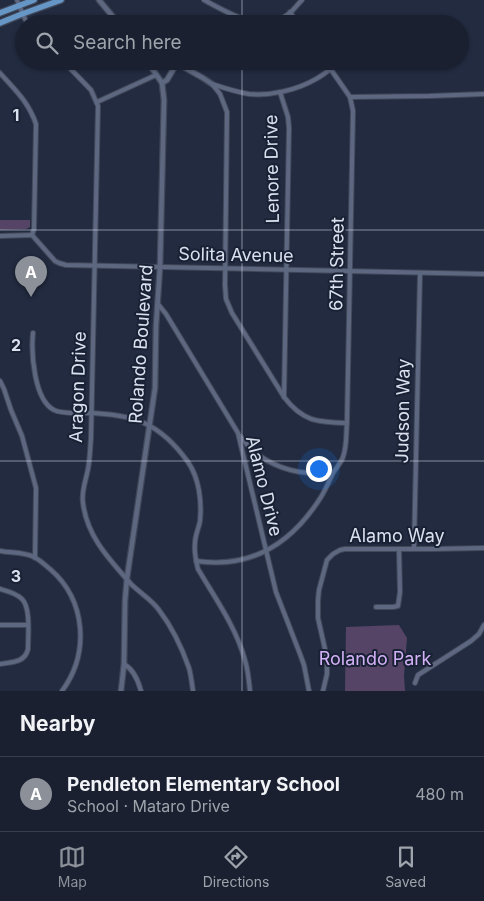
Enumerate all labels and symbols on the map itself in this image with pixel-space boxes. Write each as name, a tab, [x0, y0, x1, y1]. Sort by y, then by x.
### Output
text: 1	[13, 105, 19, 125]
street label: Lenore Drive	[260, 114, 283, 224]
street label: 67th Street	[325, 217, 348, 311]
street label: Solita Avenue	[178, 243, 294, 266]
pin: A	[15, 256, 47, 297]
street label: Rolando Boulevard	[124, 264, 157, 424]
street label: Aragon Drive	[65, 331, 90, 443]
text: 2	[11, 335, 21, 355]
street label: Judson Way	[391, 358, 414, 464]
street label: Alamo Drive	[242, 433, 287, 538]
your location	[306, 456, 332, 482]
street label: Alamo Way	[349, 525, 445, 546]
text: 3	[11, 566, 21, 586]
park label: Rolando Park	[319, 648, 431, 669]

